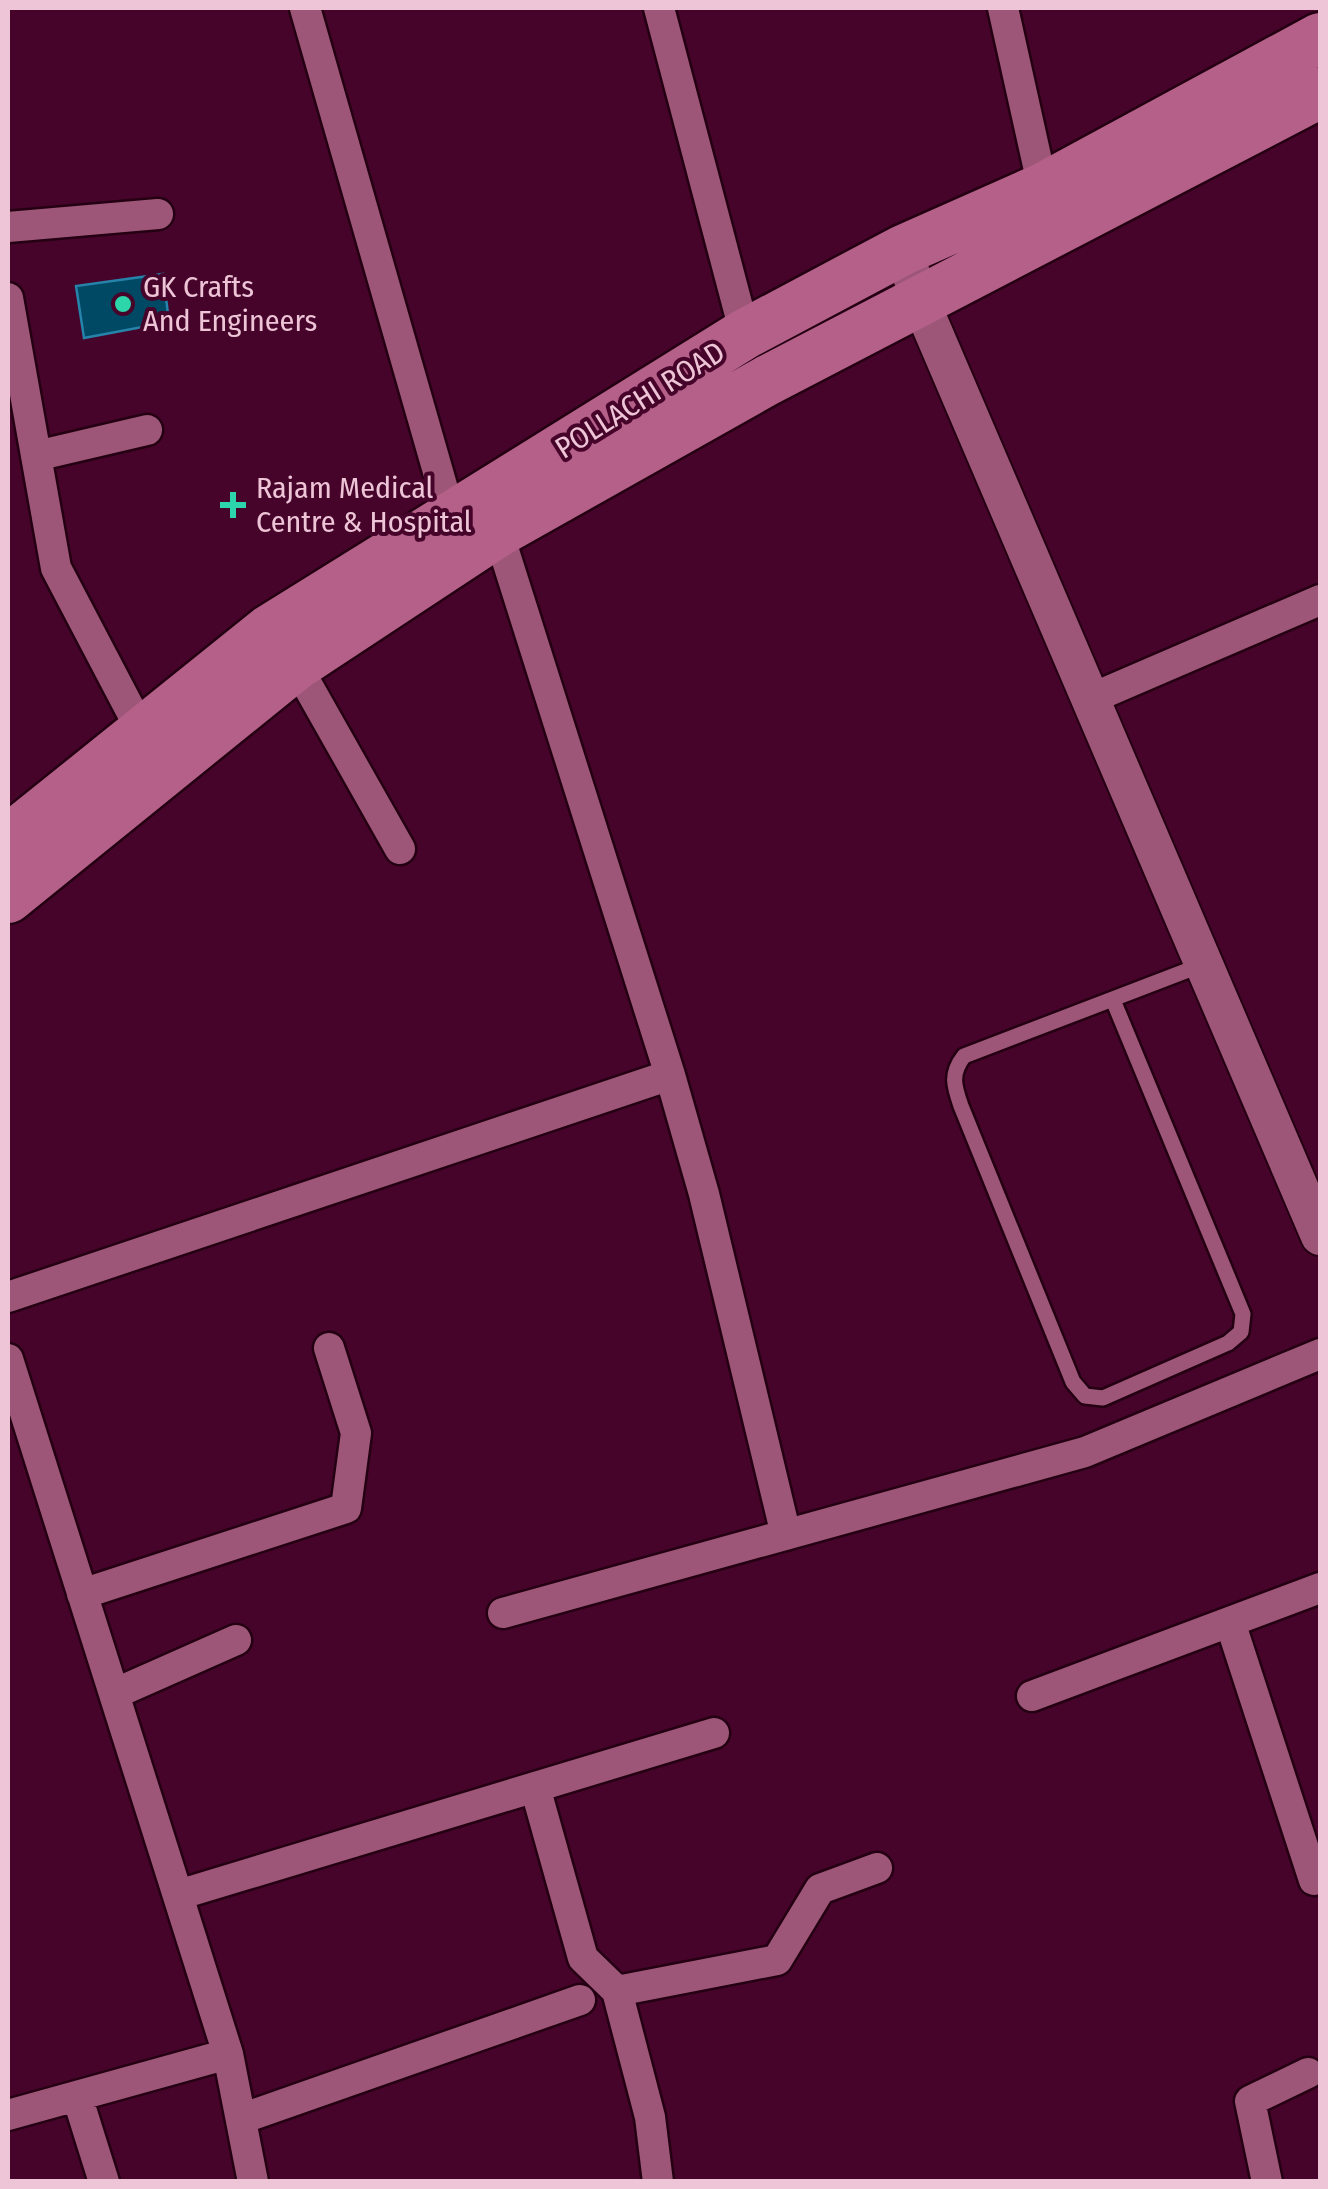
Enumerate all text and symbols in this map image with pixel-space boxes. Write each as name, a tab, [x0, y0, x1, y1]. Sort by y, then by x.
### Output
place label: GK Crafts And Engineers	[143, 269, 317, 339]
marker: GK Crafts And Engineers	[112, 293, 134, 315]
street label: POLLACHI ROAD	[549, 334, 731, 466]
place label: Rajam Medical Centre & Hospital	[256, 470, 472, 540]
marker: Rajam Medical Centre & Hospital	[220, 492, 246, 518]

